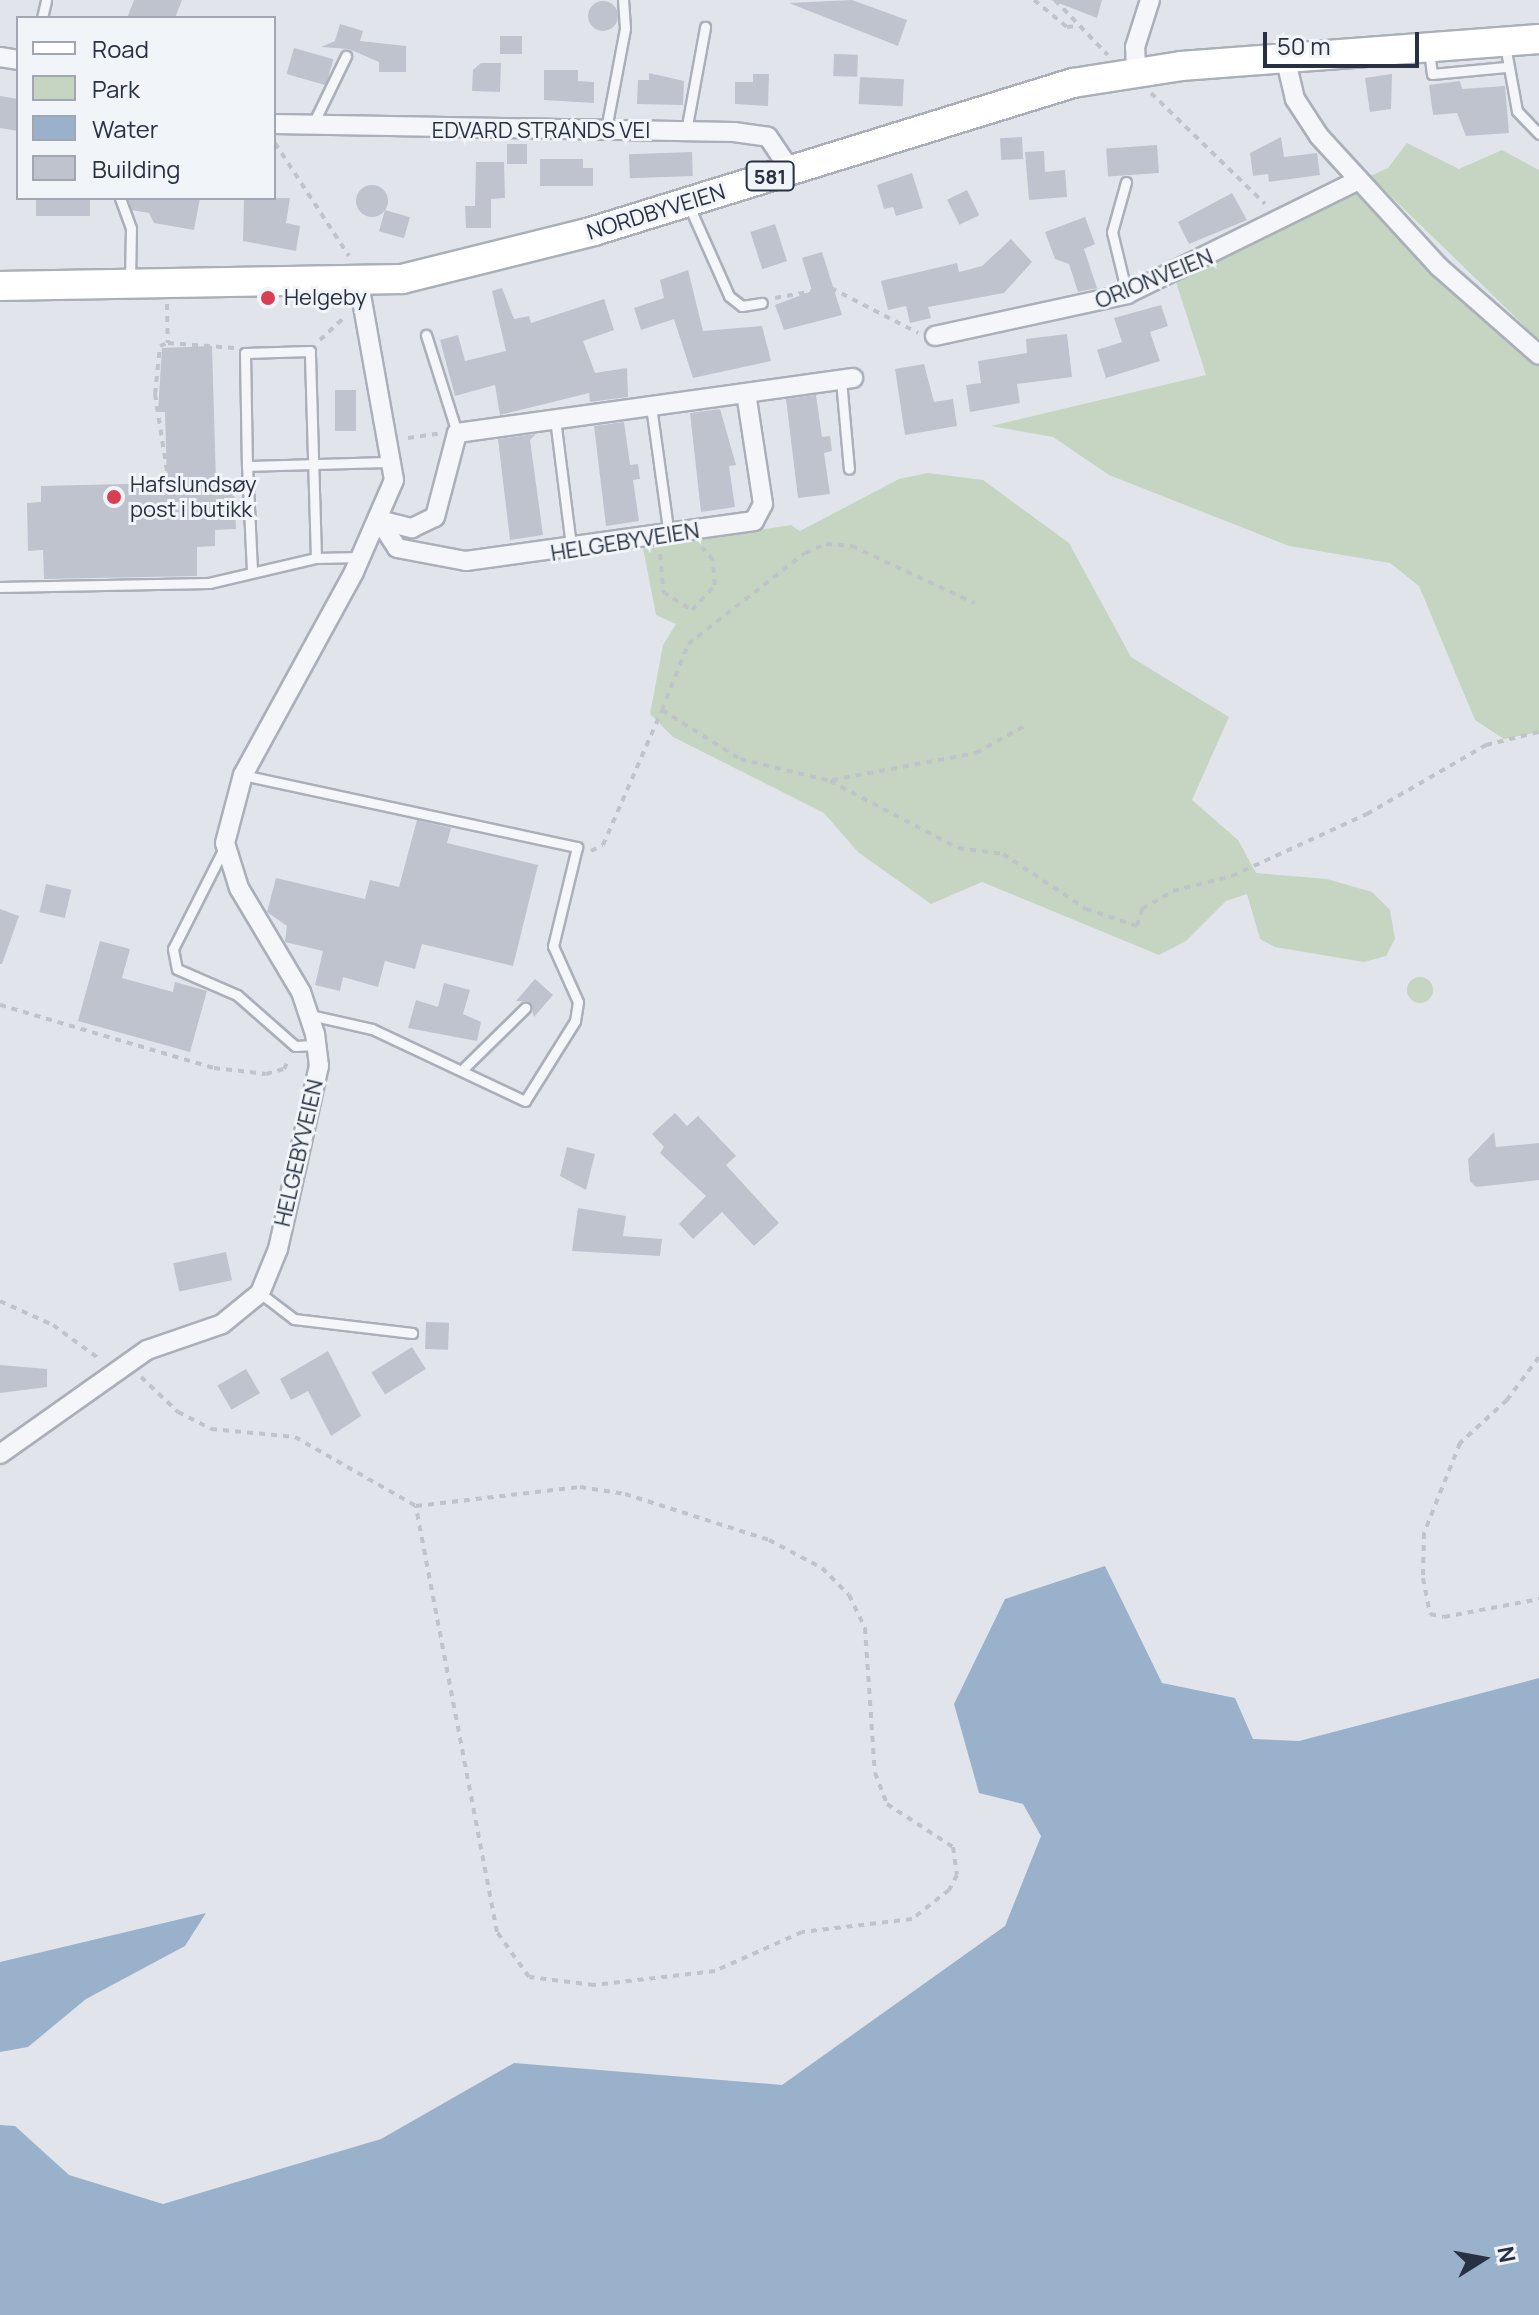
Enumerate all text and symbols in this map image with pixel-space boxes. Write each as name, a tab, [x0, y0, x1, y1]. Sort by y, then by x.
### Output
legend	[16, 16, 276, 200]
scale bar	[1267, 16, 1423, 66]
text: 50 m	[1277, 29, 1331, 62]
text: Road	[92, 32, 149, 65]
text: Park	[92, 72, 140, 105]
text: Water	[92, 112, 159, 145]
street label: EDVARD STRANDS VEI	[432, 118, 650, 144]
text: Building	[92, 152, 180, 185]
road number: 581	[744, 160, 796, 192]
street label: NORDBYVEIEN	[584, 178, 728, 246]
street label: ORIONVEIEN	[1091, 243, 1217, 315]
place label: Helgeby	[284, 285, 367, 311]
marker: Helgeby	[259, 289, 277, 307]
place label: Hafslundsøy post i butikk	[130, 471, 257, 522]
marker: Hafslundsøy post i butikk	[105, 488, 123, 506]
street label: HELGEBYVEIEN	[549, 517, 701, 567]
street label: HELGEBYVEIEN	[269, 1077, 329, 1229]
north arrow	[1443, 2219, 1523, 2299]
text: N	[1490, 2244, 1523, 2265]

